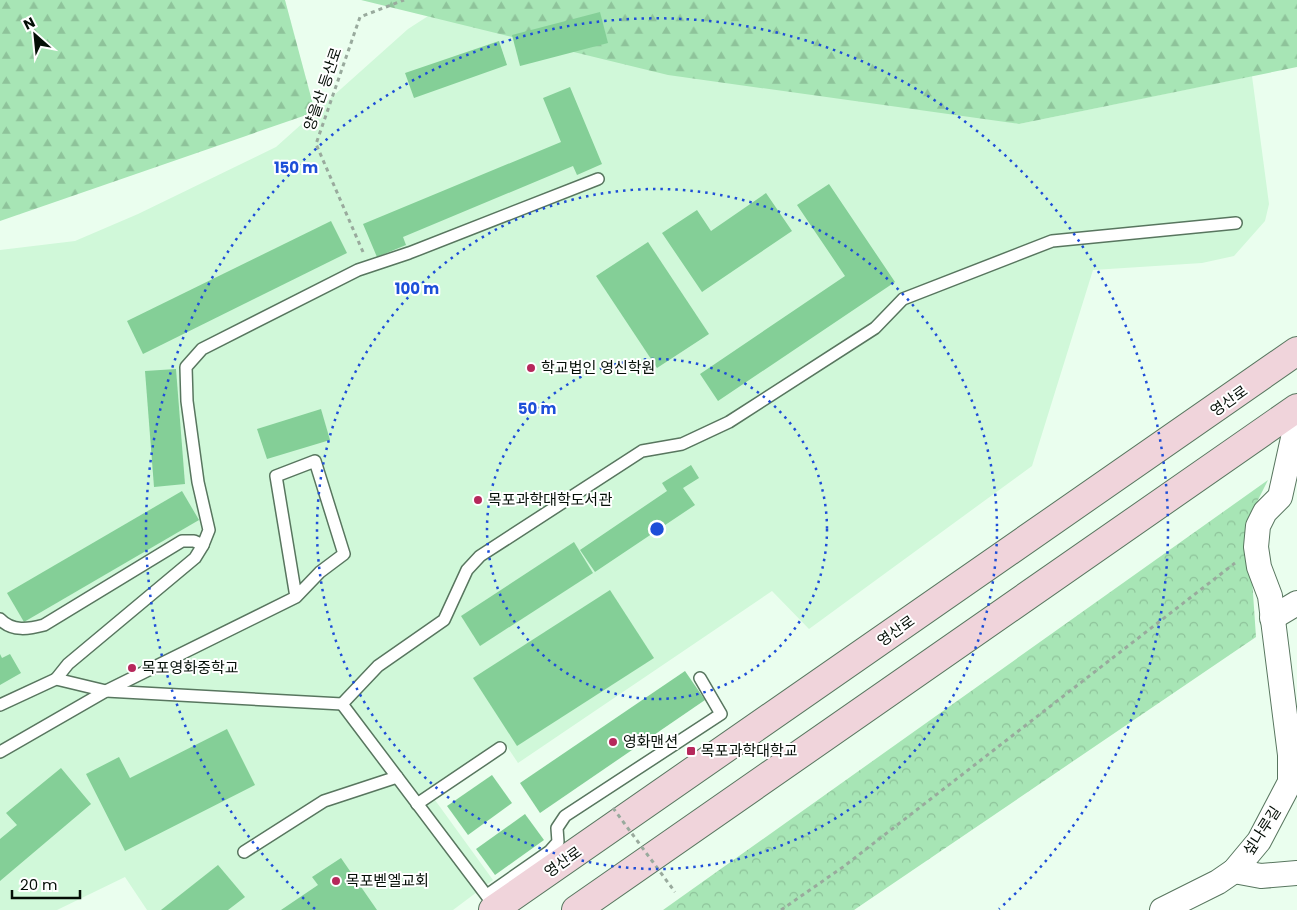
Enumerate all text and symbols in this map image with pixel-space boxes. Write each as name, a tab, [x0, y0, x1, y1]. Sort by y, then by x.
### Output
north arrow	[10, 10, 60, 60]
text: N	[20, 12, 38, 35]
street label: 양을산 등산로	[298, 44, 347, 133]
text: 150 m	[274, 157, 318, 178]
text: 100 m	[395, 278, 439, 299]
place label: 학교법인 영신학원	[541, 357, 655, 378]
marker: 학교법인 영신학원	[525, 362, 537, 374]
street label: 영산로	[1206, 380, 1252, 421]
text: 50 m	[518, 398, 556, 419]
place label: 목포과학대학도서관	[488, 489, 612, 510]
marker: 목포과학대학도서관	[472, 494, 484, 506]
centre of rings	[648, 520, 666, 538]
street label: 영산로	[873, 610, 919, 651]
place label: 목포영화중학교	[142, 657, 239, 678]
marker: 목포영화중학교	[126, 662, 138, 674]
place label: 영화맨션	[623, 731, 678, 752]
marker: 영화맨션	[607, 736, 619, 748]
place label: 목포과학대학교	[701, 740, 798, 761]
marker: 목포과학대학교	[685, 745, 697, 757]
street label: 섶나루길	[1238, 802, 1285, 860]
street label: 영산로	[540, 841, 586, 882]
scale bar	[12, 868, 80, 900]
place label: 목포벧엘교회	[346, 870, 429, 891]
text: 20 m	[20, 874, 58, 895]
marker: 목포벧엘교회	[330, 875, 342, 887]

